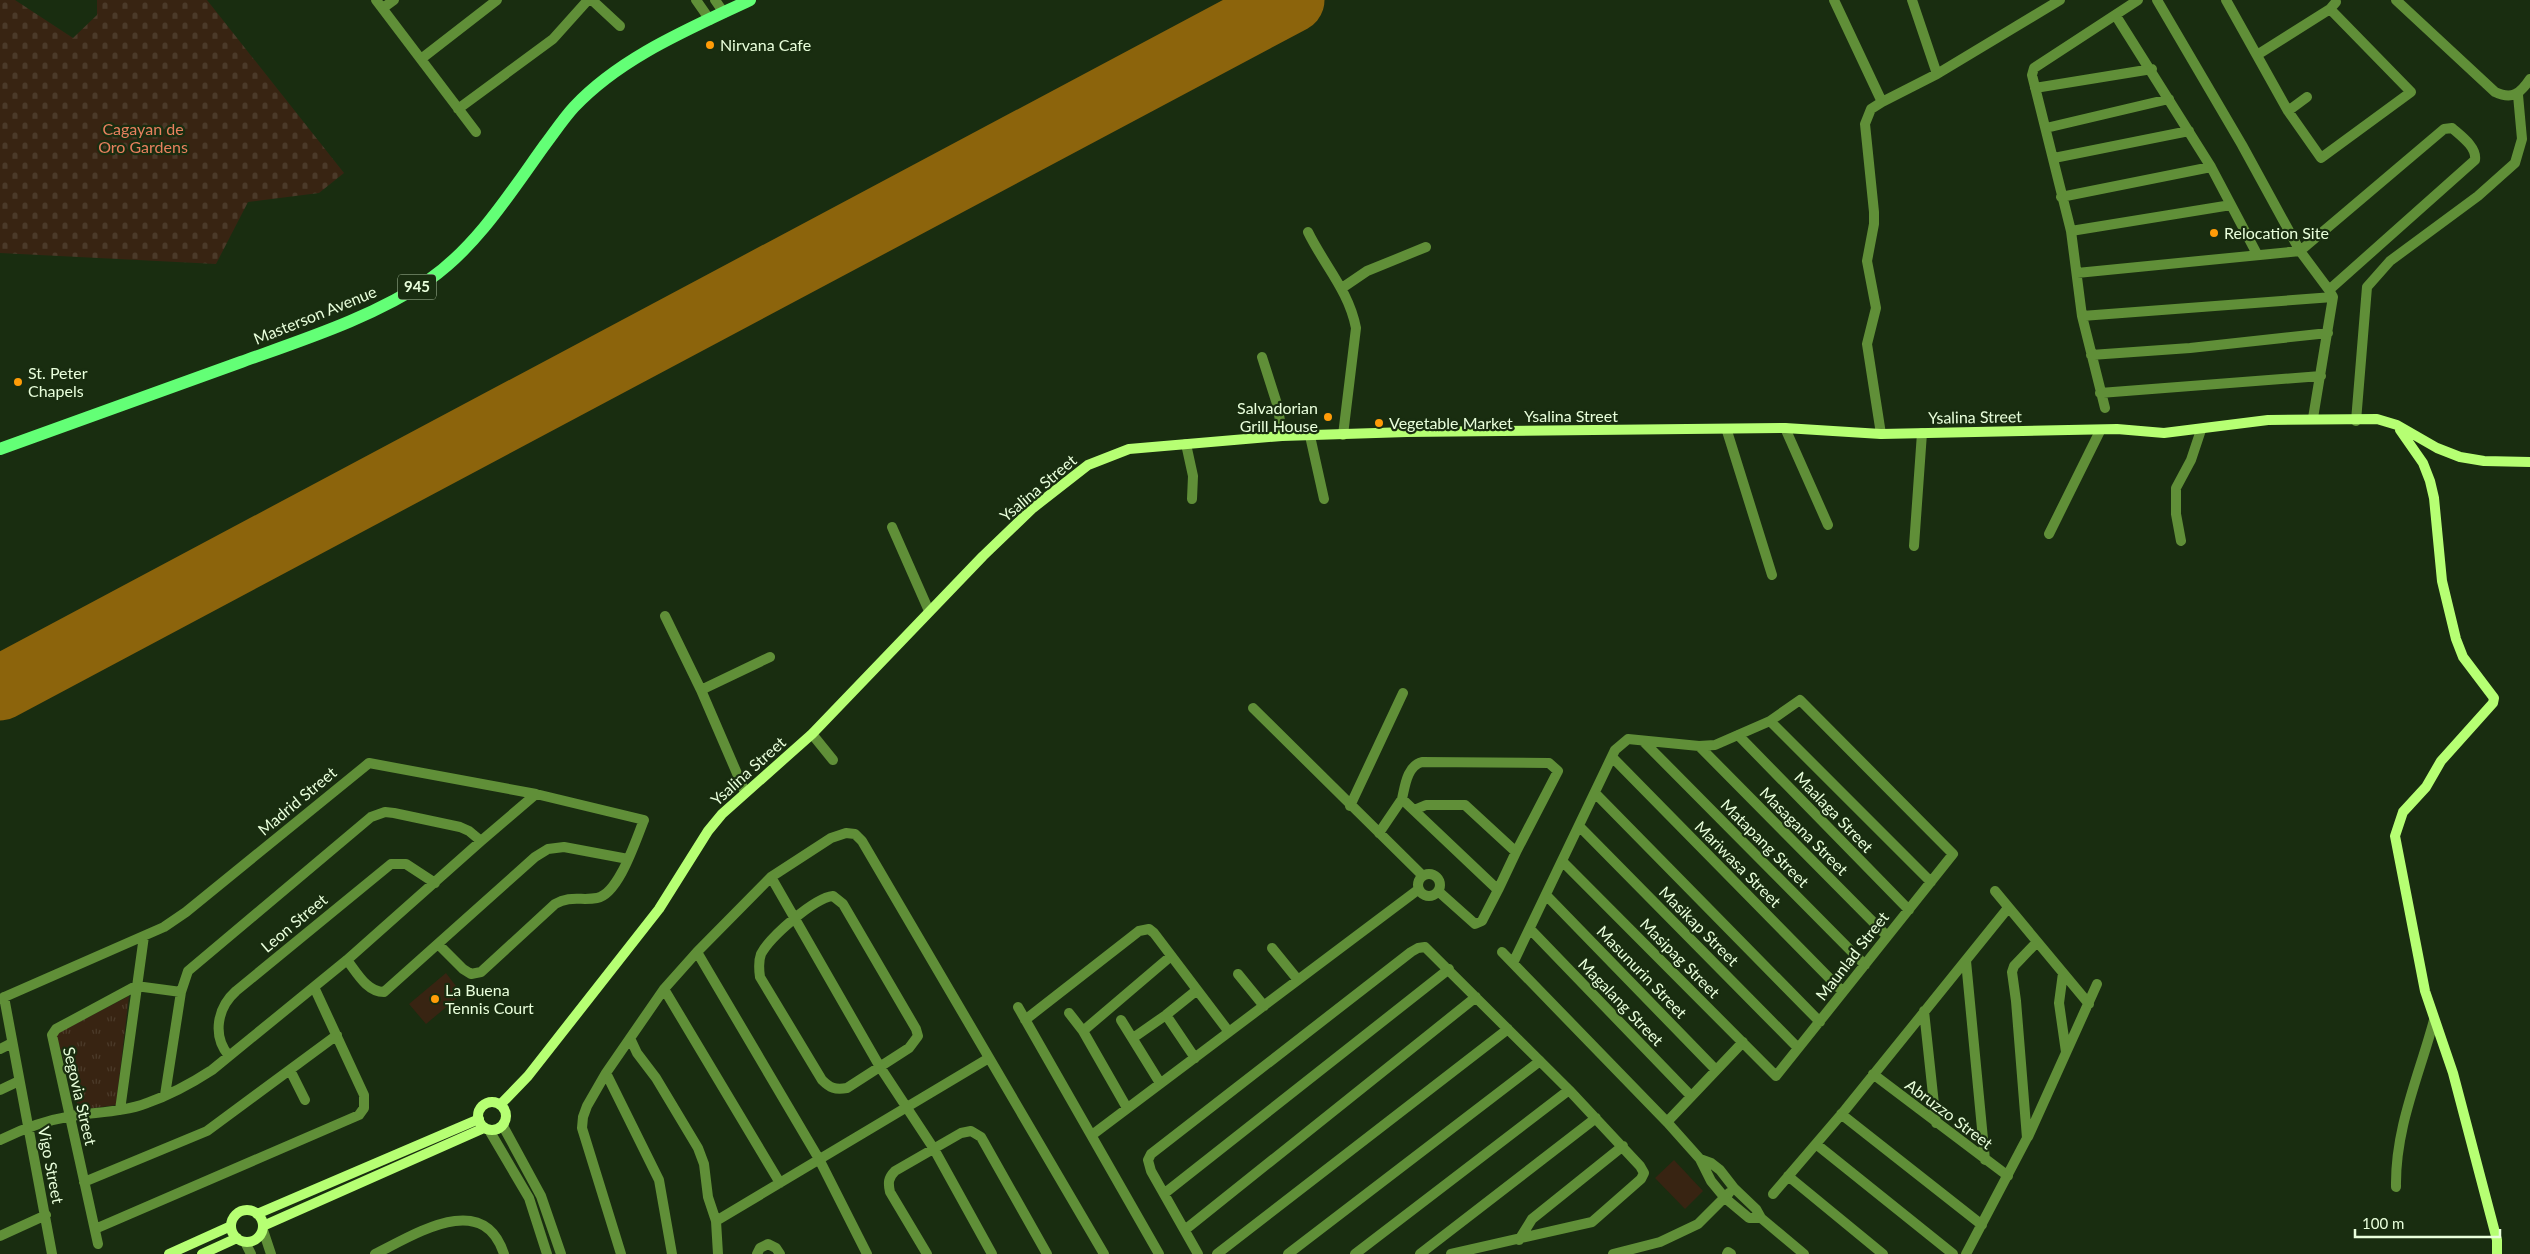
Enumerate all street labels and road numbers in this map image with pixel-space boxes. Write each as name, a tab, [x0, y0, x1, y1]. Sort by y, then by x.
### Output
road number: 945	[398, 274, 436, 300]
street label: Masterson Avenue	[251, 281, 379, 348]
street label: Ysalina Street	[1524, 406, 1618, 425]
street label: Ysalina Street	[1928, 406, 2022, 427]
street label: Ysalina Street	[996, 450, 1080, 525]
street label: Ysalina Street	[706, 732, 789, 809]
street label: Madrid Street	[254, 762, 340, 839]
street label: Maalaga Street	[1791, 767, 1878, 856]
street label: Masagana Street	[1756, 783, 1853, 879]
street label: Matapang Street	[1717, 795, 1813, 891]
street label: Mariwasa Street	[1691, 817, 1785, 911]
street label: Masikap Street	[1656, 882, 1743, 970]
street label: Leon Street	[257, 889, 331, 956]
street label: Maunlad Street	[1811, 907, 1892, 1004]
street label: Masipag Street	[1637, 914, 1724, 1002]
street label: Masunurin Street	[1593, 921, 1691, 1022]
street label: Magalang Street	[1575, 954, 1668, 1049]
street label: Segovia Street	[60, 1045, 101, 1147]
street label: Abruzzo Street	[1902, 1075, 1997, 1153]
street label: Vigo Street	[35, 1125, 68, 1205]

